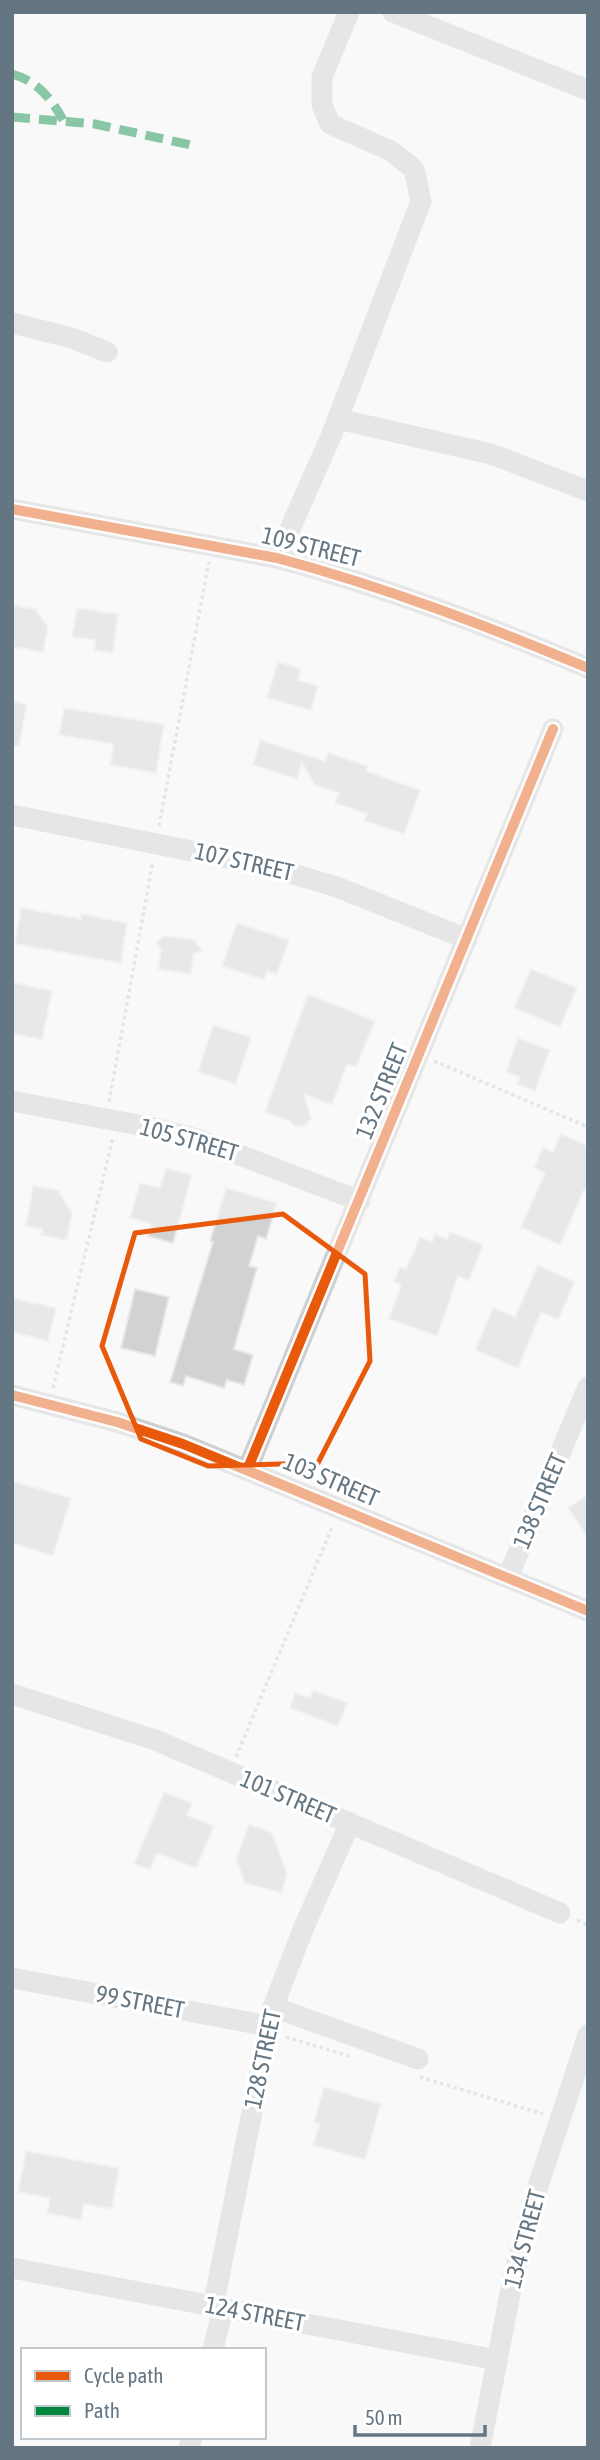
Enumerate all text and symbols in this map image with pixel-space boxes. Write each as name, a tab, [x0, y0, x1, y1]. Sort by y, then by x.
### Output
street label: 109 STREET	[259, 521, 364, 572]
street label: 107 STREET	[192, 837, 297, 886]
street label: 132 STREET	[350, 1039, 413, 1143]
street label: 105 STREET	[137, 1113, 242, 1167]
street label: 103 STREET	[280, 1447, 383, 1512]
street label: 138 STREET	[507, 1449, 572, 1552]
street label: 101 STREET	[237, 1764, 340, 1829]
street label: 99 STREET	[94, 1980, 187, 2023]
street label: 128 STREET	[239, 2006, 286, 2111]
street label: 134 STREET	[498, 2186, 551, 2291]
street label: 124 STREET	[203, 2291, 308, 2336]
legend	[21, 2348, 266, 2439]
text: Cycle path	[84, 2363, 163, 2387]
scale bar	[355, 2394, 484, 2438]
text: Path	[84, 2398, 120, 2422]
text: 50 m	[365, 2405, 403, 2429]

